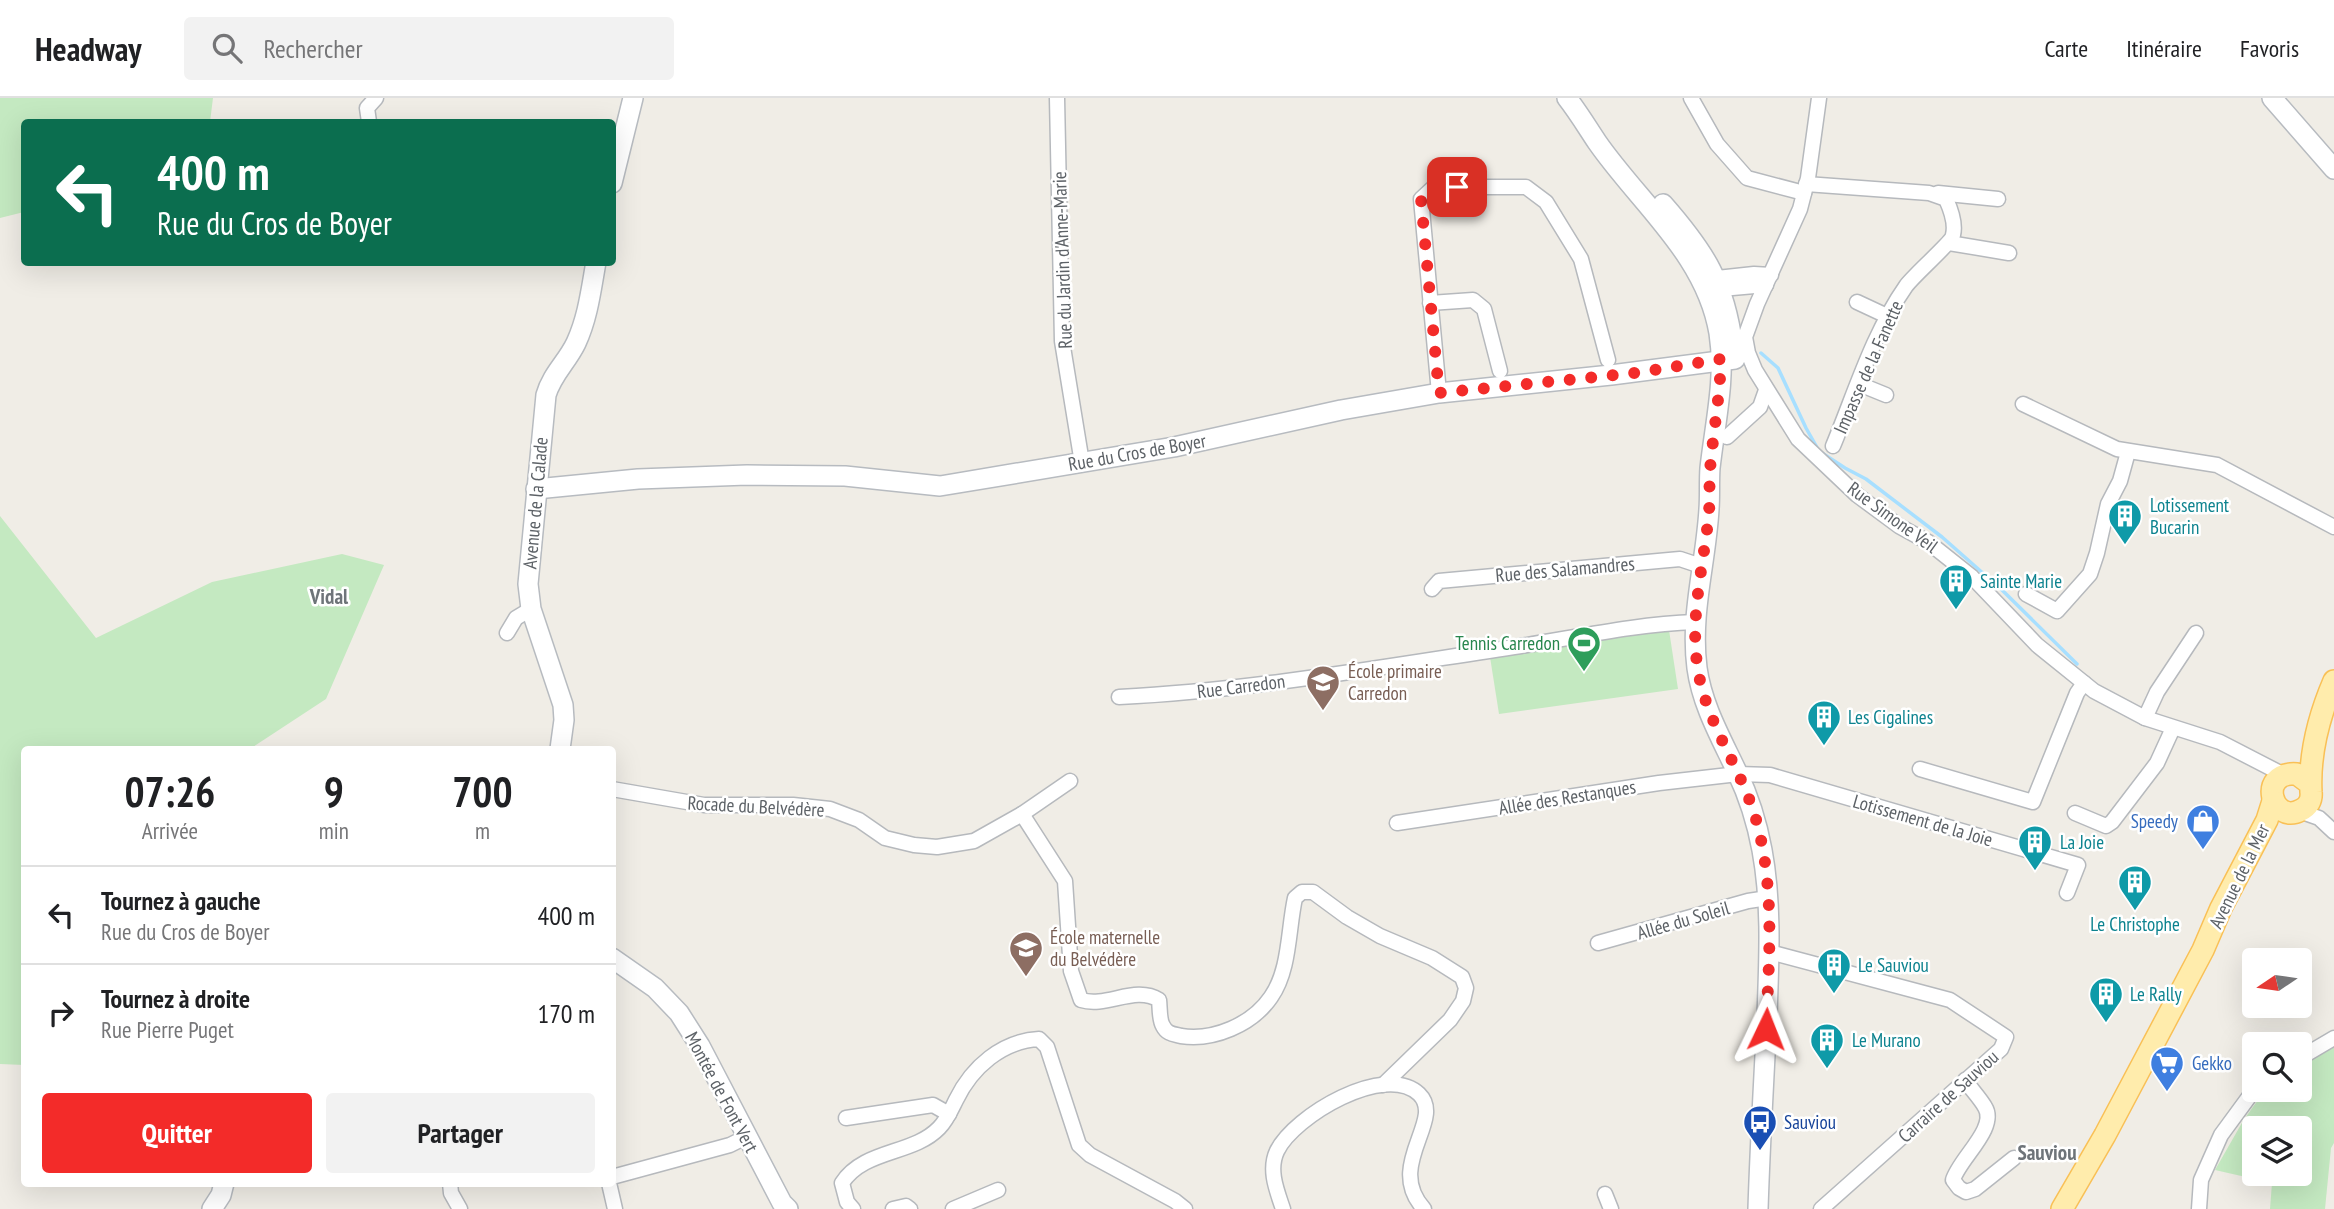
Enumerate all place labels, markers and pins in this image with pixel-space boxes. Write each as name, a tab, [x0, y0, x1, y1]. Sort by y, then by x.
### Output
pin	[1427, 157, 1487, 217]
place label: Lotissement Bucarin	[2150, 493, 2230, 539]
building icon: Lotissement Bucarin	[2106, 497, 2144, 546]
building icon: Sainte Marie	[1937, 562, 1975, 611]
place label: Sainte Marie	[1980, 569, 2062, 593]
sports icon: Tennis Carredon	[1565, 624, 1603, 673]
place label: Tennis Carredon	[1455, 631, 1560, 655]
place label: École primaire Carredon	[1348, 659, 1442, 705]
school or university icon: École primaire Carredon	[1304, 663, 1342, 712]
building icon: Les Cigalines	[1805, 698, 1843, 747]
place label: Les Cigalines	[1848, 705, 1933, 729]
shop icon: Speedy	[2184, 802, 2222, 851]
place label: Speedy	[2131, 809, 2179, 833]
building icon: La Joie	[2016, 823, 2054, 872]
place label: La Joie	[2060, 830, 2104, 854]
building icon: Le Christophe	[2116, 863, 2154, 912]
place label: Le Christophe	[2090, 912, 2180, 936]
place label: École maternelle du Belvédère	[1050, 925, 1160, 971]
school or university icon: École maternelle du Belvédère	[1007, 929, 1045, 978]
building icon: Le Sauviou	[1815, 946, 1853, 995]
place label: Le Sauviou	[1858, 953, 1929, 977]
building icon: Le Rally	[2087, 975, 2125, 1024]
place label: Le Rally	[2130, 982, 2182, 1006]
building icon: Le Murano	[1808, 1021, 1846, 1070]
place label: Le Murano	[1852, 1028, 1921, 1052]
supermarket icon: Gekko	[2148, 1044, 2186, 1093]
place label: Gekko	[2192, 1051, 2232, 1075]
bus stop icon: Sauviou	[1741, 1103, 1779, 1152]
place label: Sauviou	[1784, 1110, 1836, 1134]

